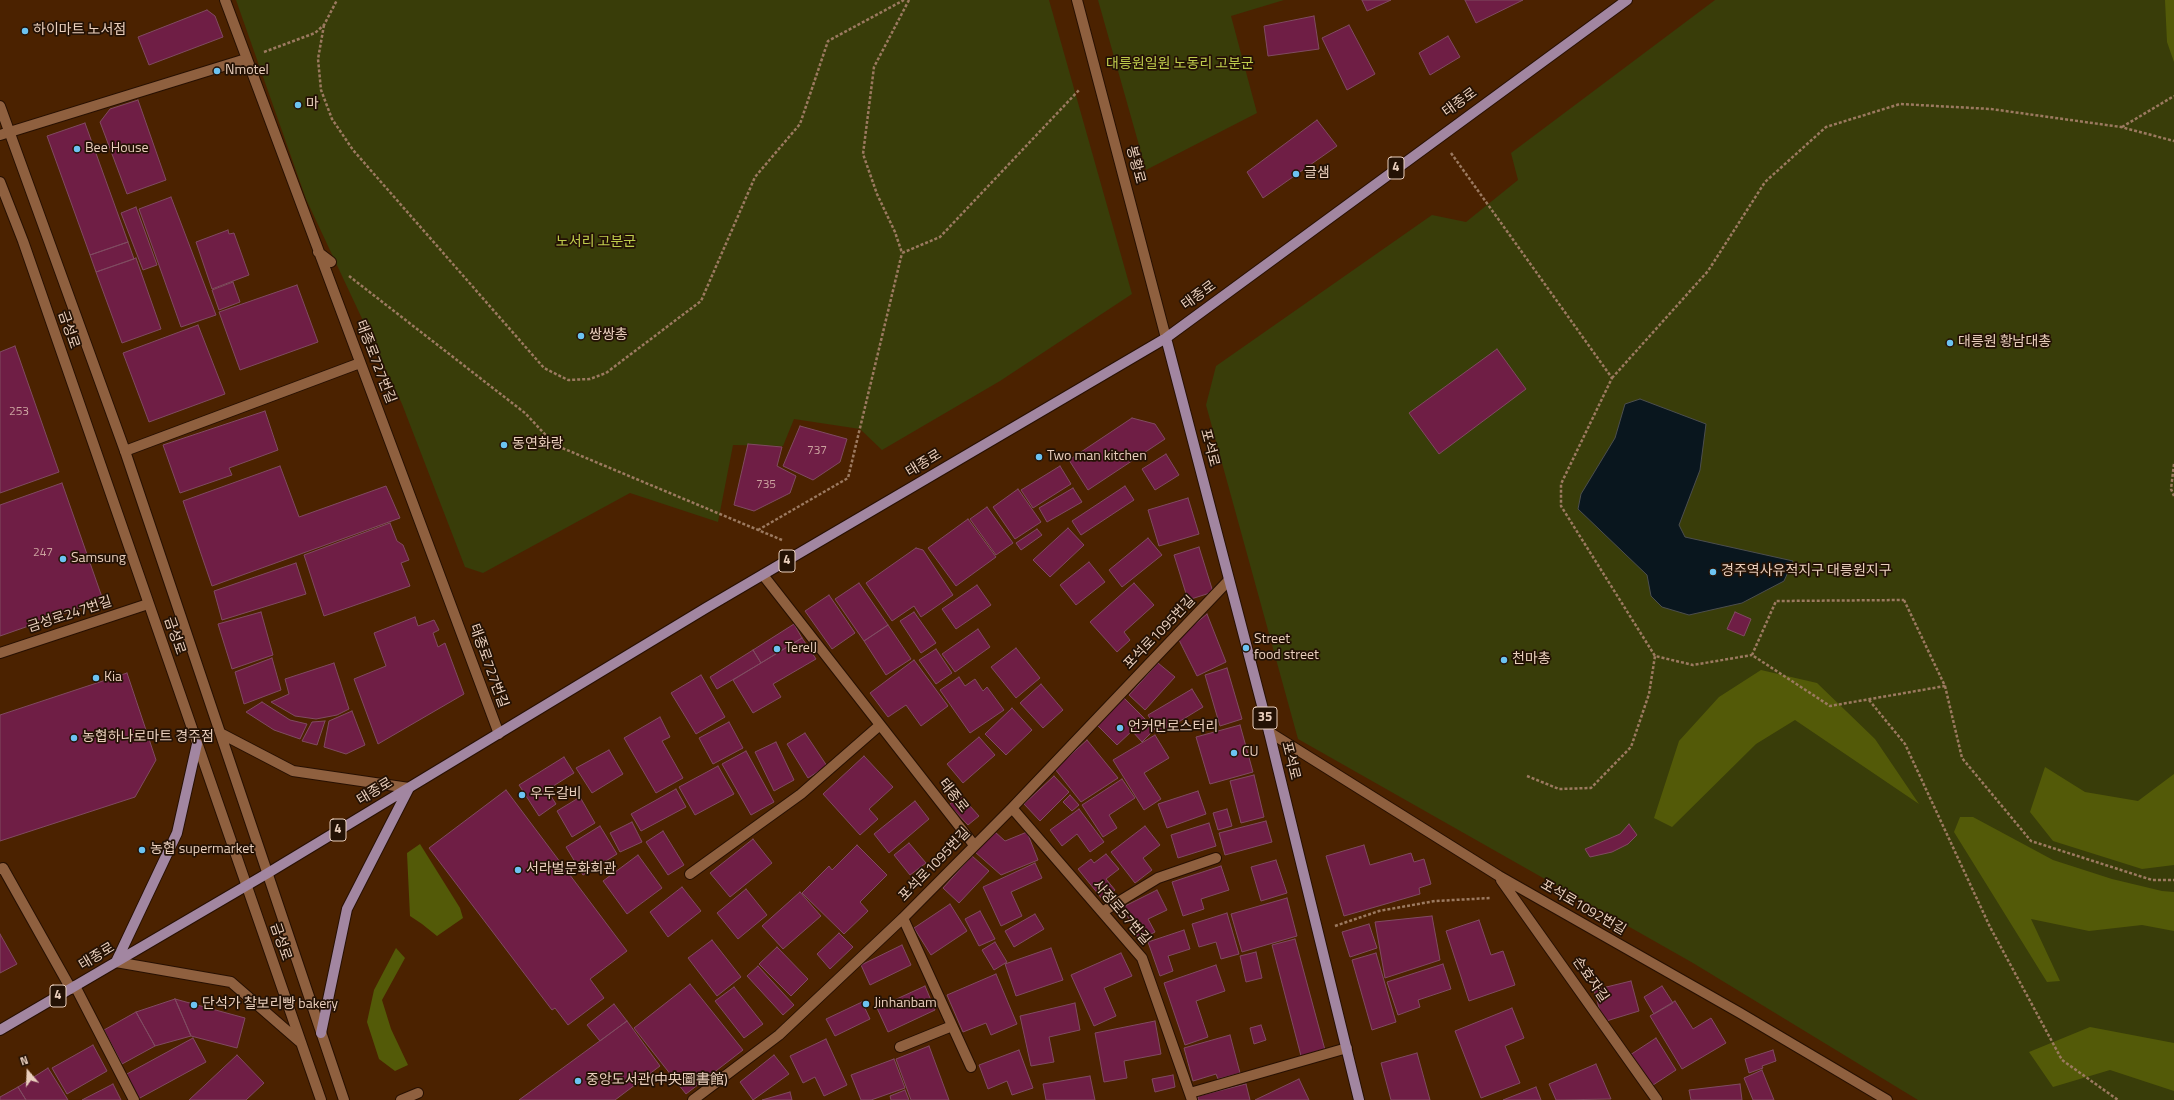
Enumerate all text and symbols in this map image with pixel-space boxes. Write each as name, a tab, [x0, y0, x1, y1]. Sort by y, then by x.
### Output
place label: 하이마트 노서점	[33, 23, 126, 39]
marker: 하이마트 노서점	[20, 26, 30, 36]
park label: 대릉원일원 노동리 고분군	[1106, 57, 1254, 73]
place label: Nmotel	[225, 63, 269, 79]
marker: Nmotel	[212, 66, 222, 76]
street label: 태종로	[1439, 85, 1481, 121]
place label: 마	[306, 97, 319, 113]
marker: 마	[293, 100, 303, 110]
place label: Bee House	[85, 141, 149, 157]
marker: Bee House	[72, 144, 82, 154]
street label: 봉황로	[1122, 144, 1148, 186]
road number: 4	[1388, 157, 1404, 179]
place label: 글샘	[1304, 166, 1330, 182]
marker: 글샘	[1291, 169, 1301, 179]
park label: 노서리 고분군	[556, 235, 636, 251]
street label: 태종로	[1178, 278, 1220, 314]
street label: 금성로	[54, 309, 82, 351]
street label: 태종로727번길	[351, 318, 399, 406]
place label: 쌍쌍총	[589, 328, 628, 344]
marker: 쌍쌍총	[576, 331, 586, 341]
place label: 대릉원 황남대총	[1958, 335, 2051, 351]
marker: 대릉원 황남대총	[1945, 338, 1955, 348]
house number: 253	[9, 405, 29, 419]
street label: 포석로	[1196, 427, 1222, 469]
place label: 동연화랑	[512, 437, 564, 453]
marker: 동연화랑	[499, 440, 509, 450]
house number: 737	[807, 444, 827, 458]
street label: 태종로	[903, 447, 945, 481]
place label: Two man kitchen	[1047, 449, 1147, 465]
marker: Two man kitchen	[1034, 452, 1044, 462]
house number: 735	[756, 478, 776, 492]
house number: 247	[33, 546, 53, 560]
road number: 4	[779, 550, 795, 572]
place label: Samsung	[71, 551, 126, 567]
marker: Samsung	[58, 554, 68, 564]
place label: 경주역사유적지구 대릉원지구	[1721, 564, 1892, 580]
marker: 경주역사유적지구 대릉원지구	[1708, 567, 1718, 577]
street label: 금성로247번길	[26, 593, 114, 637]
street label: 포석로1095번길	[1121, 593, 1199, 673]
street label: 금성로	[160, 615, 188, 657]
street label: 태종로727번길	[465, 622, 511, 710]
place label: Street food street	[1254, 632, 1319, 664]
place label: TerelJ	[785, 641, 817, 657]
marker: Street food street	[1241, 643, 1251, 653]
marker: TerelJ	[772, 644, 782, 654]
place label: 천마총	[1512, 652, 1551, 668]
marker: 천마총	[1499, 655, 1509, 665]
place label: Kia	[104, 670, 122, 686]
marker: Kia	[91, 673, 101, 683]
road number: 35	[1253, 707, 1277, 729]
place label: 언커먼로스터리	[1128, 720, 1218, 736]
marker: 언커먼로스터리	[1115, 723, 1125, 733]
place label: 농협하나로마트 경주점	[82, 730, 214, 746]
marker: 농협하나로마트 경주점	[69, 733, 79, 743]
street label: 포석로	[1277, 740, 1303, 782]
place label: CU	[1242, 745, 1259, 761]
marker: CU	[1229, 748, 1239, 758]
street label: 태종로	[354, 775, 396, 809]
street label: 태종로	[934, 776, 972, 816]
place label: 우두갈비	[530, 787, 582, 803]
marker: 우두갈비	[517, 790, 527, 800]
road number: 4	[330, 819, 346, 841]
street label: 포석로1095번길	[896, 825, 974, 905]
place label: 농협 supermarket	[150, 842, 254, 858]
marker: 농협 supermarket	[137, 845, 147, 855]
place label: 서라벌문화회관	[526, 862, 616, 878]
marker: 서라벌문화회관	[513, 865, 523, 875]
street label: 사정로57번길	[1088, 877, 1154, 949]
street label: 포석로1092번길	[1537, 877, 1629, 939]
street label: 금성로	[266, 921, 294, 963]
street label: 태종로	[76, 940, 118, 974]
street label: 손효자길	[1568, 954, 1612, 1006]
road number: 4	[50, 985, 66, 1007]
place label: Jinhanbam	[874, 996, 937, 1012]
place label: 단석가 찰보리빵 bakery	[202, 997, 338, 1013]
marker: Jinhanbam	[861, 999, 871, 1009]
marker: 단석가 찰보리빵 bakery	[189, 1000, 199, 1010]
north arrow	[8, 1052, 48, 1092]
text: N	[18, 1052, 30, 1069]
place label: 중앙도서관(中央圖書館)	[586, 1073, 728, 1089]
marker: 중앙도서관(中央圖書館)	[573, 1076, 583, 1086]

